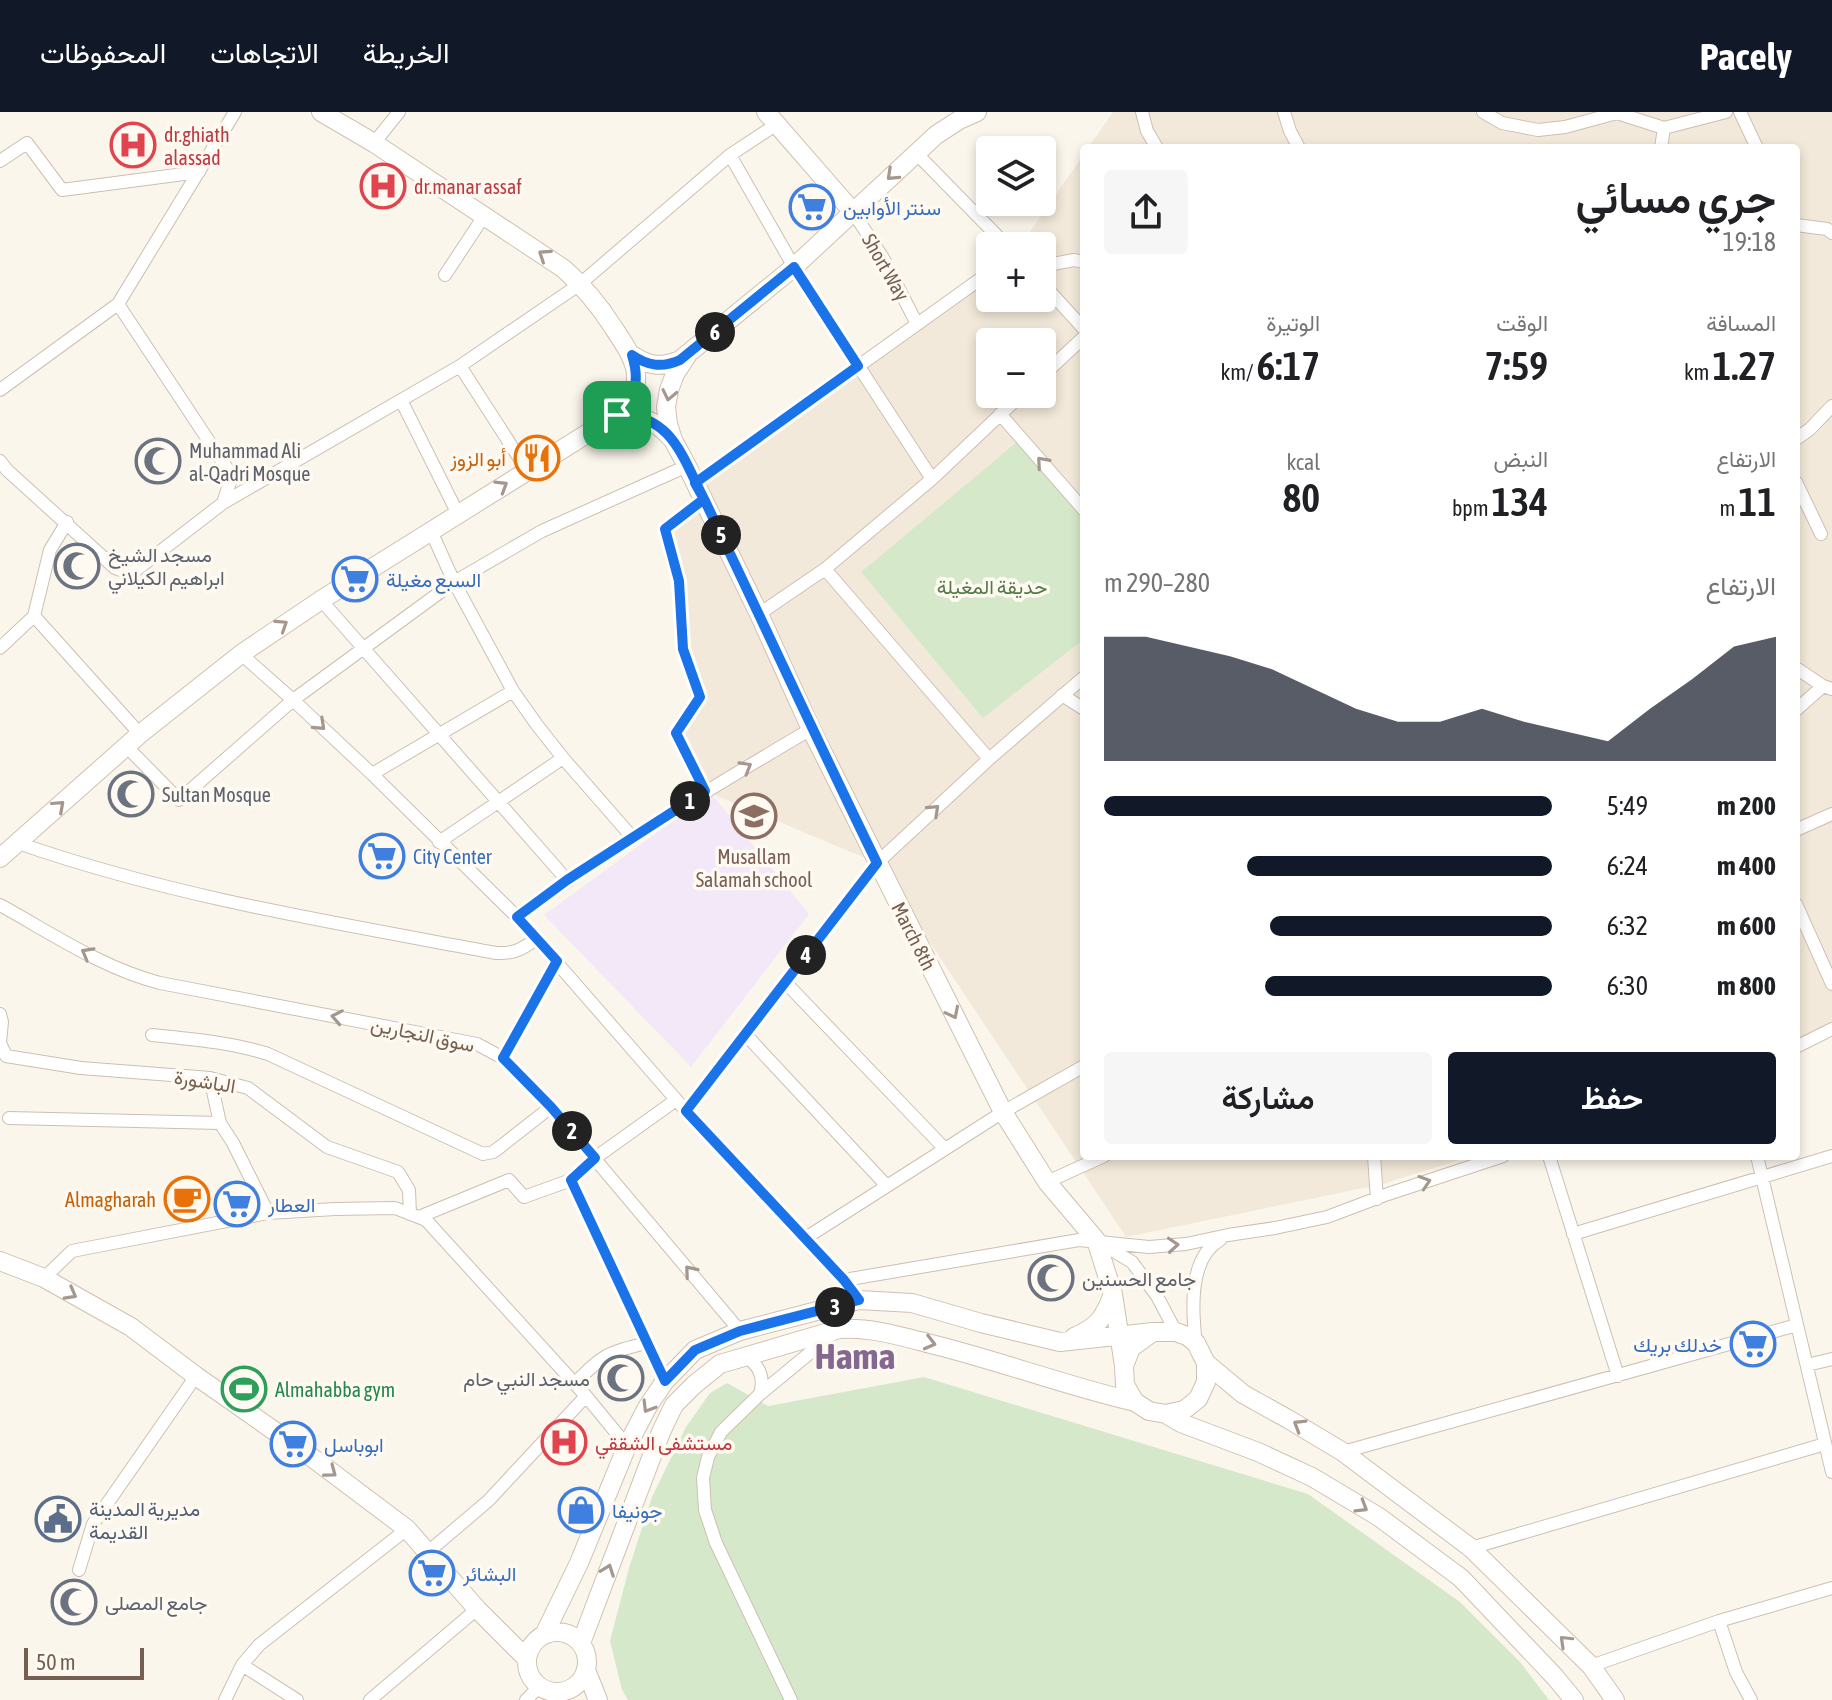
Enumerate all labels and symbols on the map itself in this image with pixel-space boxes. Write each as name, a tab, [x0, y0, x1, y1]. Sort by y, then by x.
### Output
hospital icon: dr.ghiath alassad	[109, 121, 157, 169]
place label: dr.ghiath alassad	[164, 123, 230, 169]
hospital icon: dr.manar assaf	[359, 162, 407, 210]
one-way arrow	[887, 165, 902, 179]
place label: dr.manar assaf	[414, 175, 522, 198]
supermarket icon: سنتر الأوابين	[788, 183, 836, 231]
place label: سنتر الأوابين	[843, 196, 941, 221]
street label: Short Way	[858, 230, 914, 304]
one-way arrow	[538, 250, 553, 265]
pin: 6	[695, 312, 735, 352]
pin	[583, 381, 651, 449]
one-way arrow	[661, 388, 678, 402]
restaurant icon: أبو الزوز	[513, 434, 561, 482]
mosque icon: Muhammad Ali al-Qadri Mosque	[134, 437, 182, 485]
place label: Muhammad Ali al-Qadri Mosque	[189, 439, 310, 485]
place label: أبو الزوز	[449, 447, 506, 472]
one-way arrow	[1037, 457, 1052, 472]
one-way arrow	[493, 481, 508, 496]
pin: 5	[701, 515, 741, 555]
mosque icon: مسجد الشيخ ابراهيم الكيلاني	[53, 542, 101, 590]
place label: مسجد الشيخ ابراهيم الكيلاني	[108, 543, 225, 595]
supermarket icon: السبع مغيلة	[331, 555, 379, 603]
place label: السبع مغيلة	[386, 568, 481, 594]
park label: حديقة المغيلة	[937, 575, 1047, 599]
one-way arrow	[274, 620, 288, 635]
one-way arrow	[310, 715, 325, 729]
one-way arrow	[737, 761, 752, 777]
mosque icon: Sultan Mosque	[107, 770, 155, 818]
pin: 1	[670, 781, 710, 821]
place label: Sultan Mosque	[162, 783, 271, 806]
school or university icon: Musallam Salamah school	[730, 792, 778, 840]
one-way arrow	[49, 802, 64, 816]
one-way arrow	[925, 805, 940, 819]
supermarket icon: City Center	[358, 832, 406, 880]
place label: City Center	[413, 845, 493, 868]
place label: Musallam Salamah school	[696, 845, 813, 891]
street label: March 8th	[887, 898, 941, 974]
pin: 4	[786, 935, 826, 975]
one-way arrow	[81, 947, 95, 963]
one-way arrow	[943, 1004, 958, 1019]
one-way arrow	[331, 1009, 344, 1026]
street label: سوق النجارين	[369, 1012, 477, 1058]
street label: الباشورة	[172, 1065, 237, 1099]
pin: 2	[552, 1111, 592, 1151]
cafe icon: Almagharah	[163, 1175, 211, 1223]
one-way arrow	[1417, 1175, 1431, 1191]
supermarket icon: العطار	[213, 1180, 261, 1228]
place label: Almagharah	[65, 1188, 156, 1211]
place label: العطار	[267, 1193, 315, 1218]
one-way arrow	[1167, 1237, 1180, 1254]
mosque icon: جامع الحسنين	[1027, 1254, 1075, 1302]
one-way arrow	[685, 1266, 700, 1281]
place label: جامع الحسنين	[1082, 1267, 1196, 1293]
one-way arrow	[62, 1284, 77, 1299]
pin: 3	[815, 1287, 855, 1327]
supermarket icon: خدلك بريك	[1729, 1320, 1777, 1368]
place label: خدلك بريك	[1633, 1333, 1722, 1358]
one-way arrow	[922, 1334, 936, 1351]
district label: Hama	[815, 1335, 895, 1377]
mosque icon: مسجد النبي حام	[597, 1354, 645, 1402]
sports icon: Almahabba gym	[220, 1365, 268, 1413]
place label: مسجد النبي حام	[463, 1367, 590, 1396]
place label: Almahabba gym	[275, 1378, 395, 1401]
one-way arrow	[642, 1398, 658, 1413]
hospital icon: مستشفى الشققي	[540, 1418, 588, 1466]
one-way arrow	[1293, 1419, 1308, 1435]
supermarket icon: ابوباسل	[269, 1420, 317, 1468]
place label: مستشفى الشققي	[595, 1431, 732, 1460]
place label: ابوباسل	[324, 1433, 384, 1458]
one-way arrow	[322, 1462, 337, 1476]
shop icon: جونيفا	[557, 1486, 605, 1534]
public building icon: مديرية المدينة القديمة	[34, 1495, 82, 1543]
place label: مديرية المدينة القديمة	[89, 1497, 200, 1544]
one-way arrow	[1353, 1497, 1368, 1513]
place label: جونيفا	[612, 1499, 662, 1524]
supermarket icon: البشائر	[408, 1549, 456, 1597]
place label: البشائر	[462, 1562, 516, 1587]
one-way arrow	[598, 1564, 615, 1578]
mosque icon: جامع المصلى	[50, 1578, 98, 1626]
place label: جامع المصلى	[105, 1591, 207, 1617]
one-way arrow	[1560, 1635, 1574, 1650]
scale bar	[24, 1644, 144, 1680]

